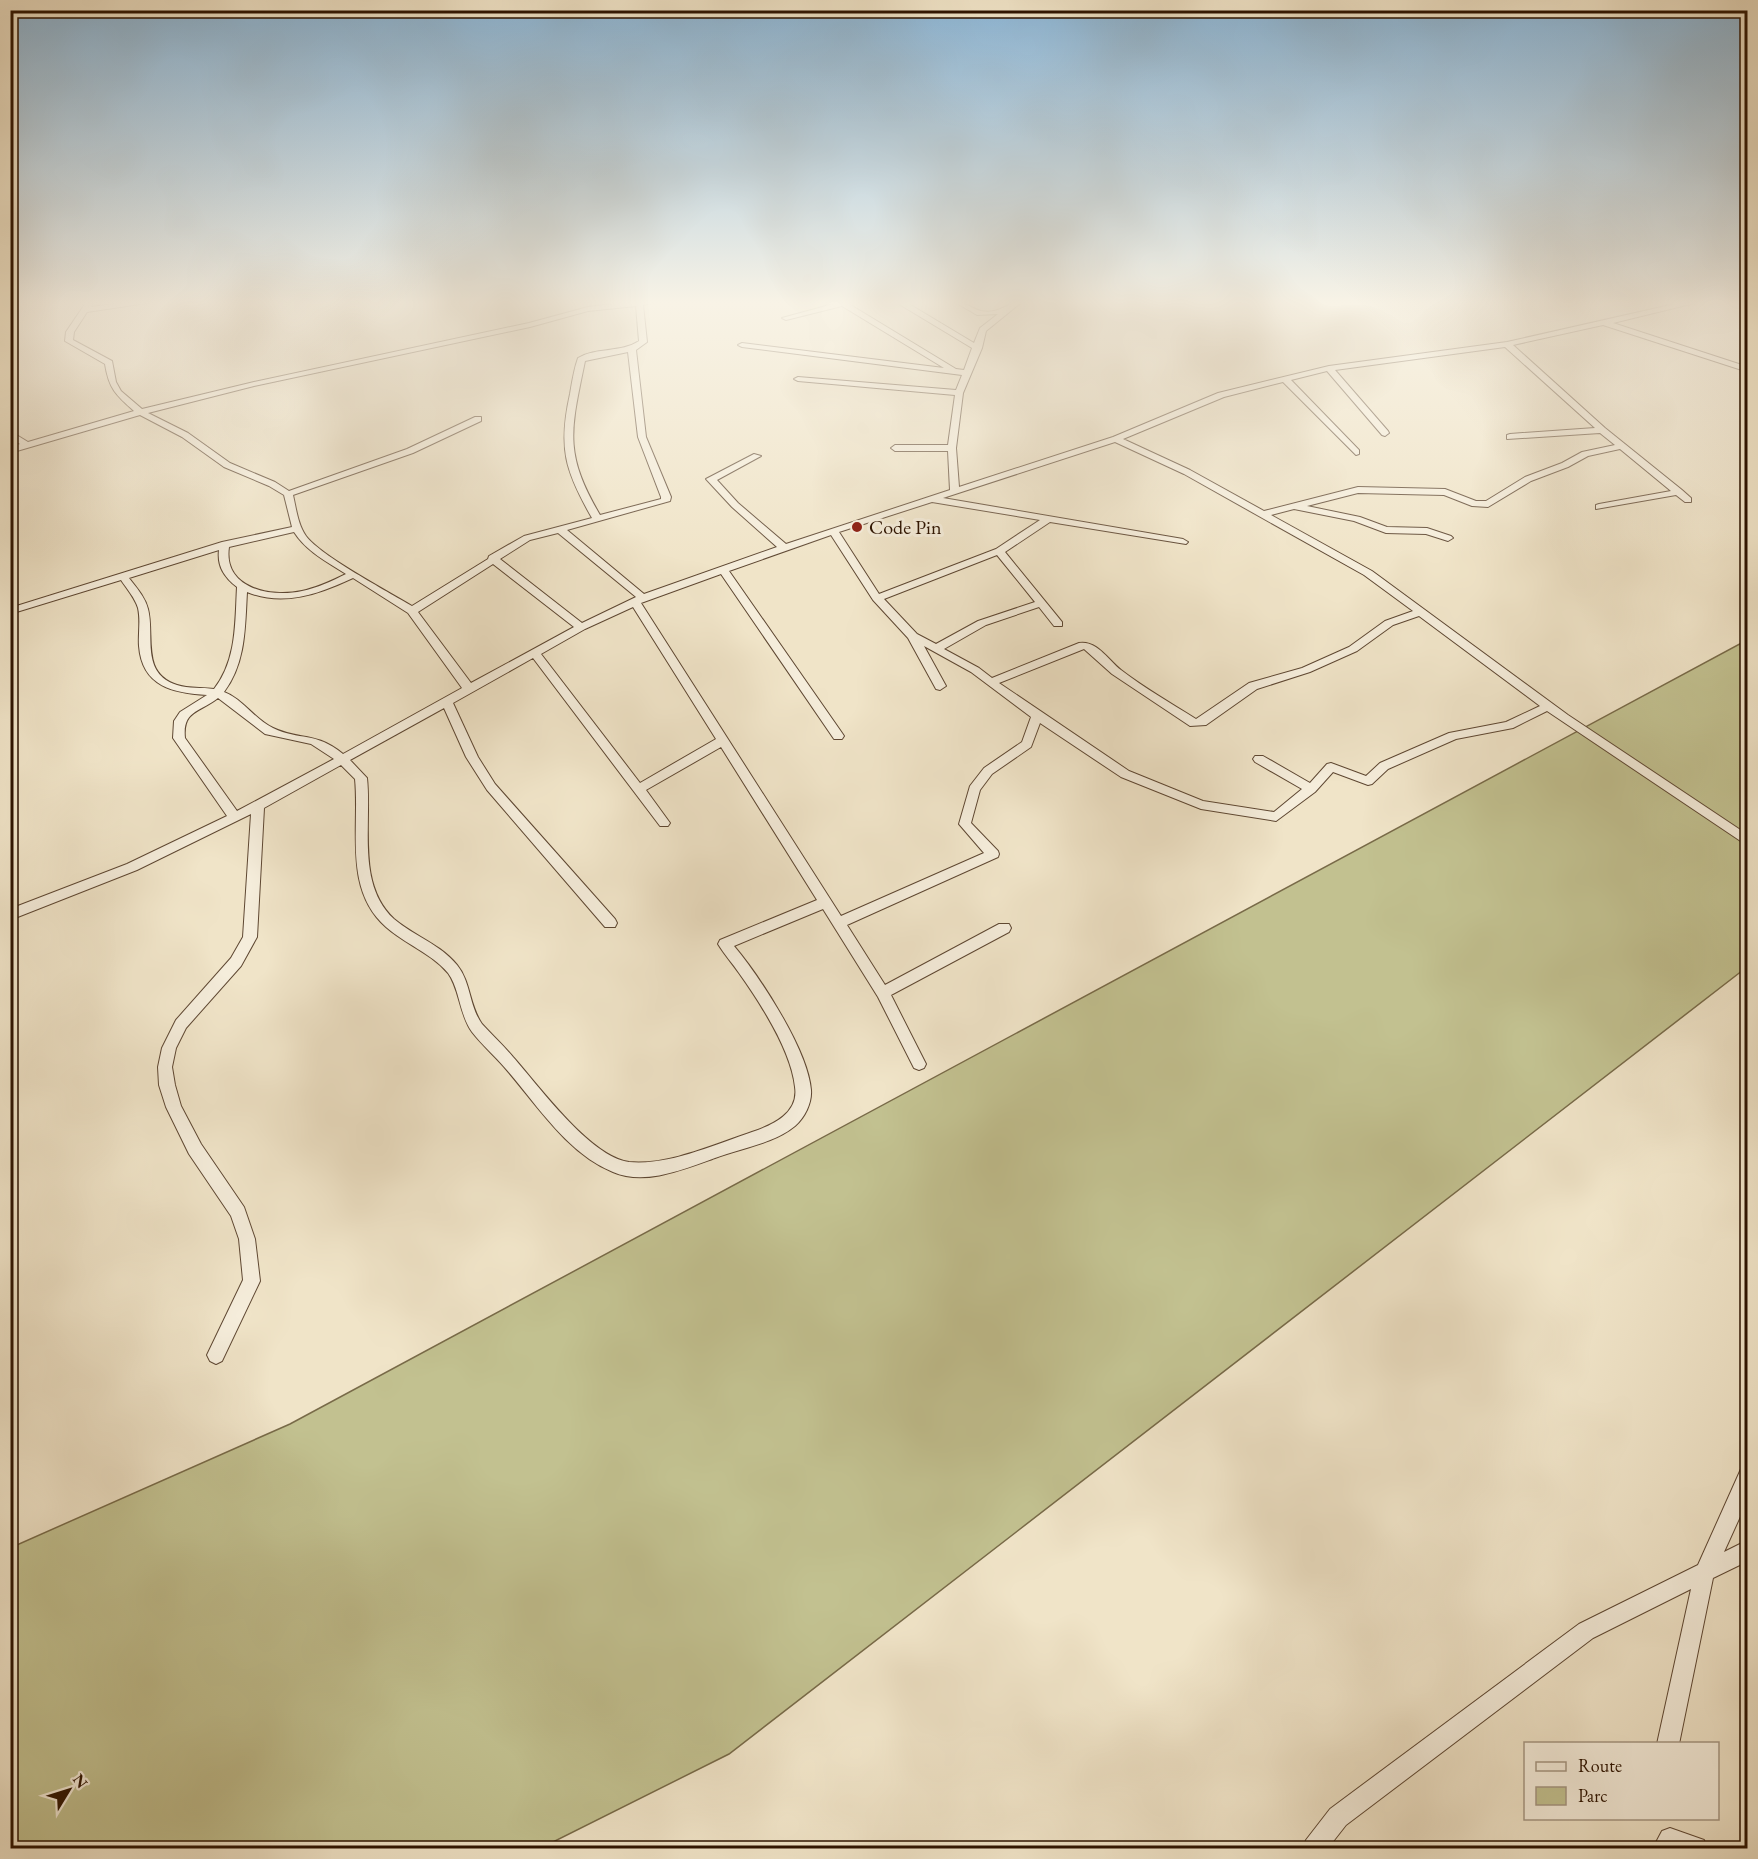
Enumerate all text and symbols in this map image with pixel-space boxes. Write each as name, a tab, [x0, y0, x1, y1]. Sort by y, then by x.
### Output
place label: Code Pin	[869, 514, 942, 540]
marker: Code Pin	[850, 520, 864, 534]
legend	[1524, 1742, 1719, 1820]
text: Route	[1578, 1754, 1622, 1777]
north arrow	[39, 1760, 99, 1820]
text: N	[68, 1770, 93, 1793]
text: Parc	[1578, 1784, 1608, 1807]

